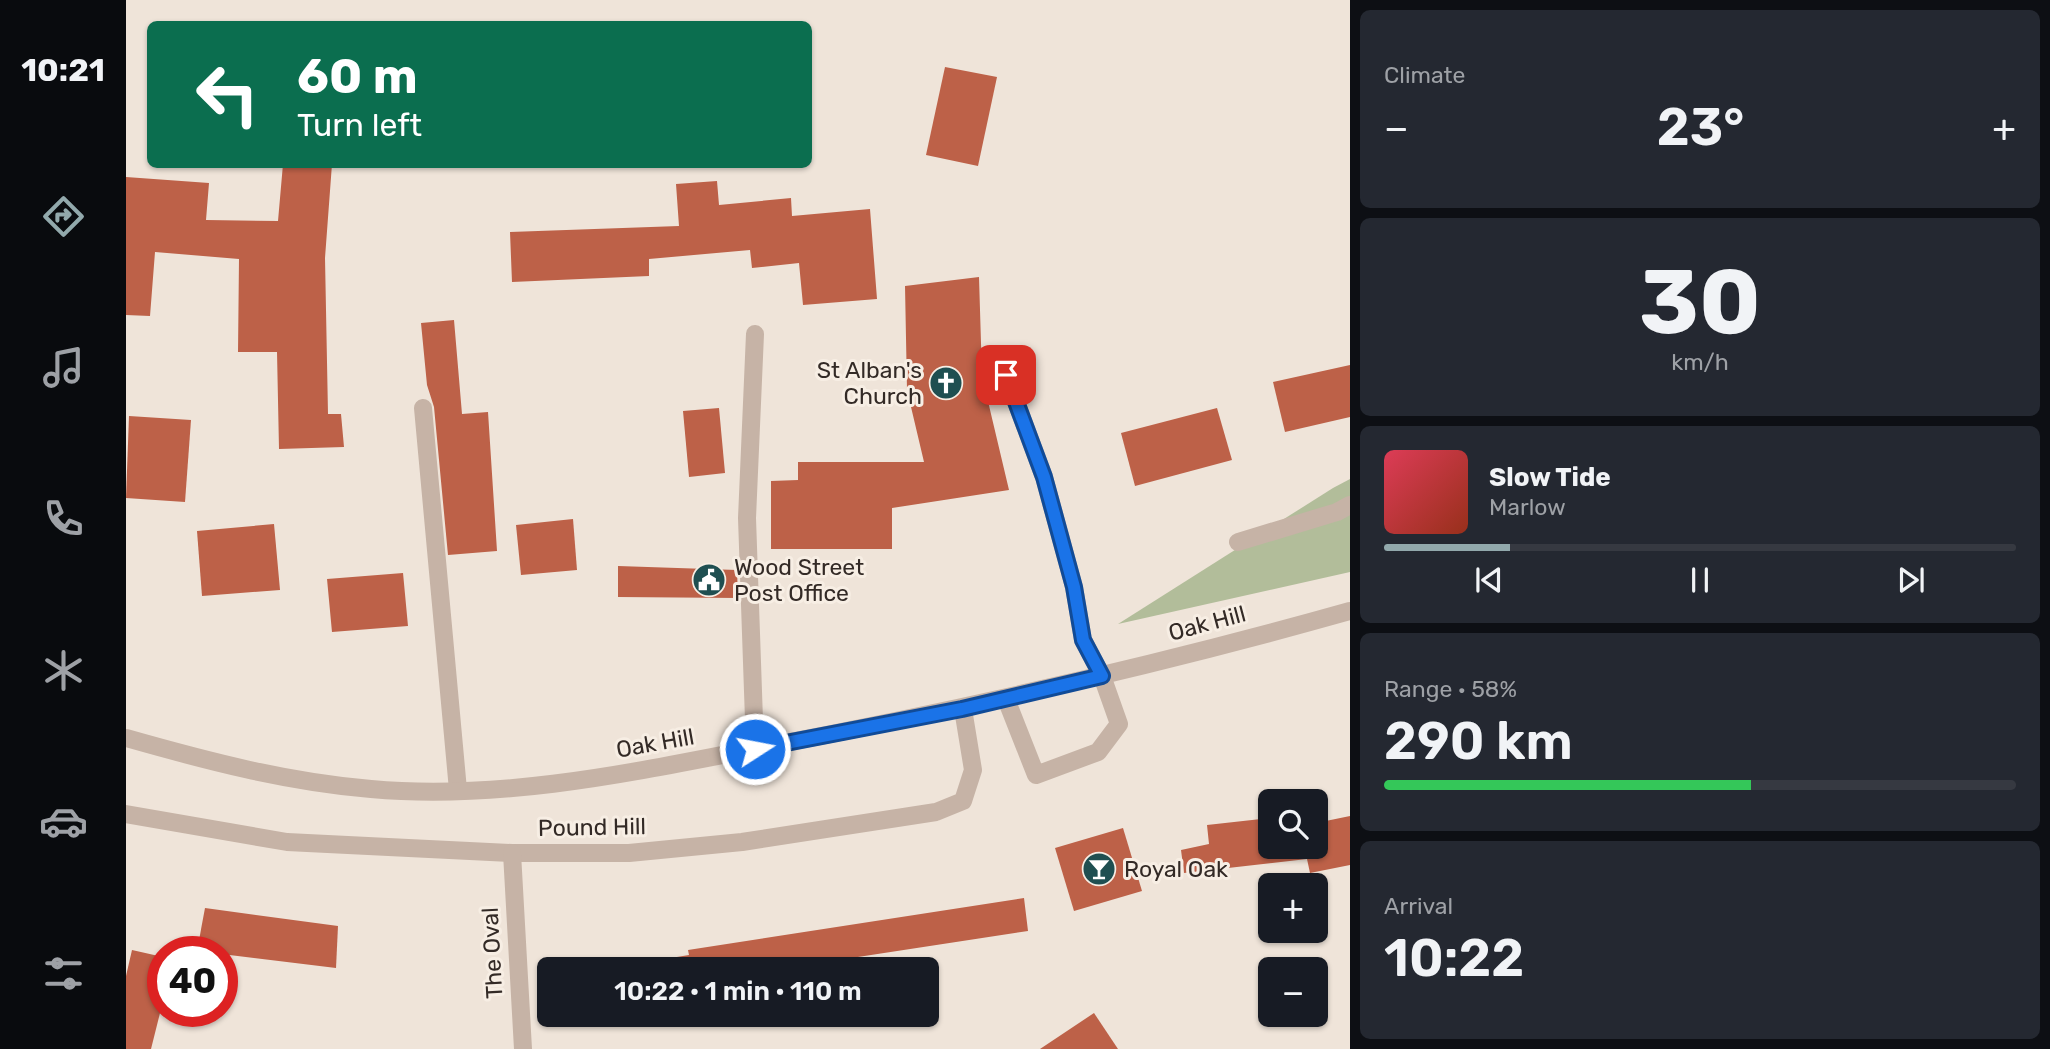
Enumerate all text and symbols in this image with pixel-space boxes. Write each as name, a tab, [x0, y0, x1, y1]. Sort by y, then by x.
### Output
text: 60 m	[297, 47, 418, 105]
icon: left	[182, 49, 273, 140]
text: 10:21	[21, 51, 105, 89]
text: Climate	[1384, 61, 1465, 89]
text: 23°	[1657, 96, 1744, 158]
text: −	[1384, 105, 1409, 151]
text: +	[1992, 105, 2016, 151]
text: Turn left	[297, 106, 422, 144]
icon: directions	[39, 192, 88, 241]
text: 30	[1639, 248, 1761, 356]
icon: music	[39, 343, 88, 392]
pin	[976, 345, 1036, 405]
text: km/h	[1671, 348, 1729, 376]
place label: St Alban's Church	[817, 356, 922, 410]
icon: arrive	[987, 356, 1025, 394]
church icon: St Alban's Church	[927, 364, 965, 402]
text: Slow Tide	[1489, 462, 1611, 493]
text: Marlow	[1489, 493, 1566, 521]
icon: phone	[39, 494, 88, 543]
place label: Wood Street Post Office	[734, 553, 864, 607]
public building icon: Wood Street Post Office	[690, 561, 728, 599]
icon: previous	[1470, 561, 1508, 599]
icon: pause	[1681, 561, 1719, 599]
icon: next	[1892, 561, 1930, 599]
street label: Oak Hill	[1165, 599, 1249, 647]
icon: climate	[39, 646, 88, 695]
text: Range · 58%	[1384, 675, 1517, 703]
text: 290 km	[1384, 710, 1573, 772]
position arrow	[718, 712, 792, 786]
street label: Oak Hill	[614, 722, 696, 764]
map controls	[1258, 789, 1328, 1027]
button: search	[1258, 789, 1328, 859]
icon: car	[39, 797, 88, 846]
street label: Pound Hill	[538, 812, 646, 842]
bar icon: Royal Oak	[1080, 850, 1118, 888]
place label: Royal Oak	[1124, 855, 1228, 883]
button: +	[1258, 873, 1328, 943]
text: Arrival	[1384, 892, 1453, 920]
street label: The Oval	[476, 907, 508, 999]
text: 10:22	[1384, 927, 1524, 989]
speed limit sign: 40	[147, 936, 238, 1027]
icon: filters	[39, 949, 88, 998]
button: −	[1258, 957, 1328, 1027]
text: 10:22 · 1 min · 110 m	[614, 976, 862, 1007]

